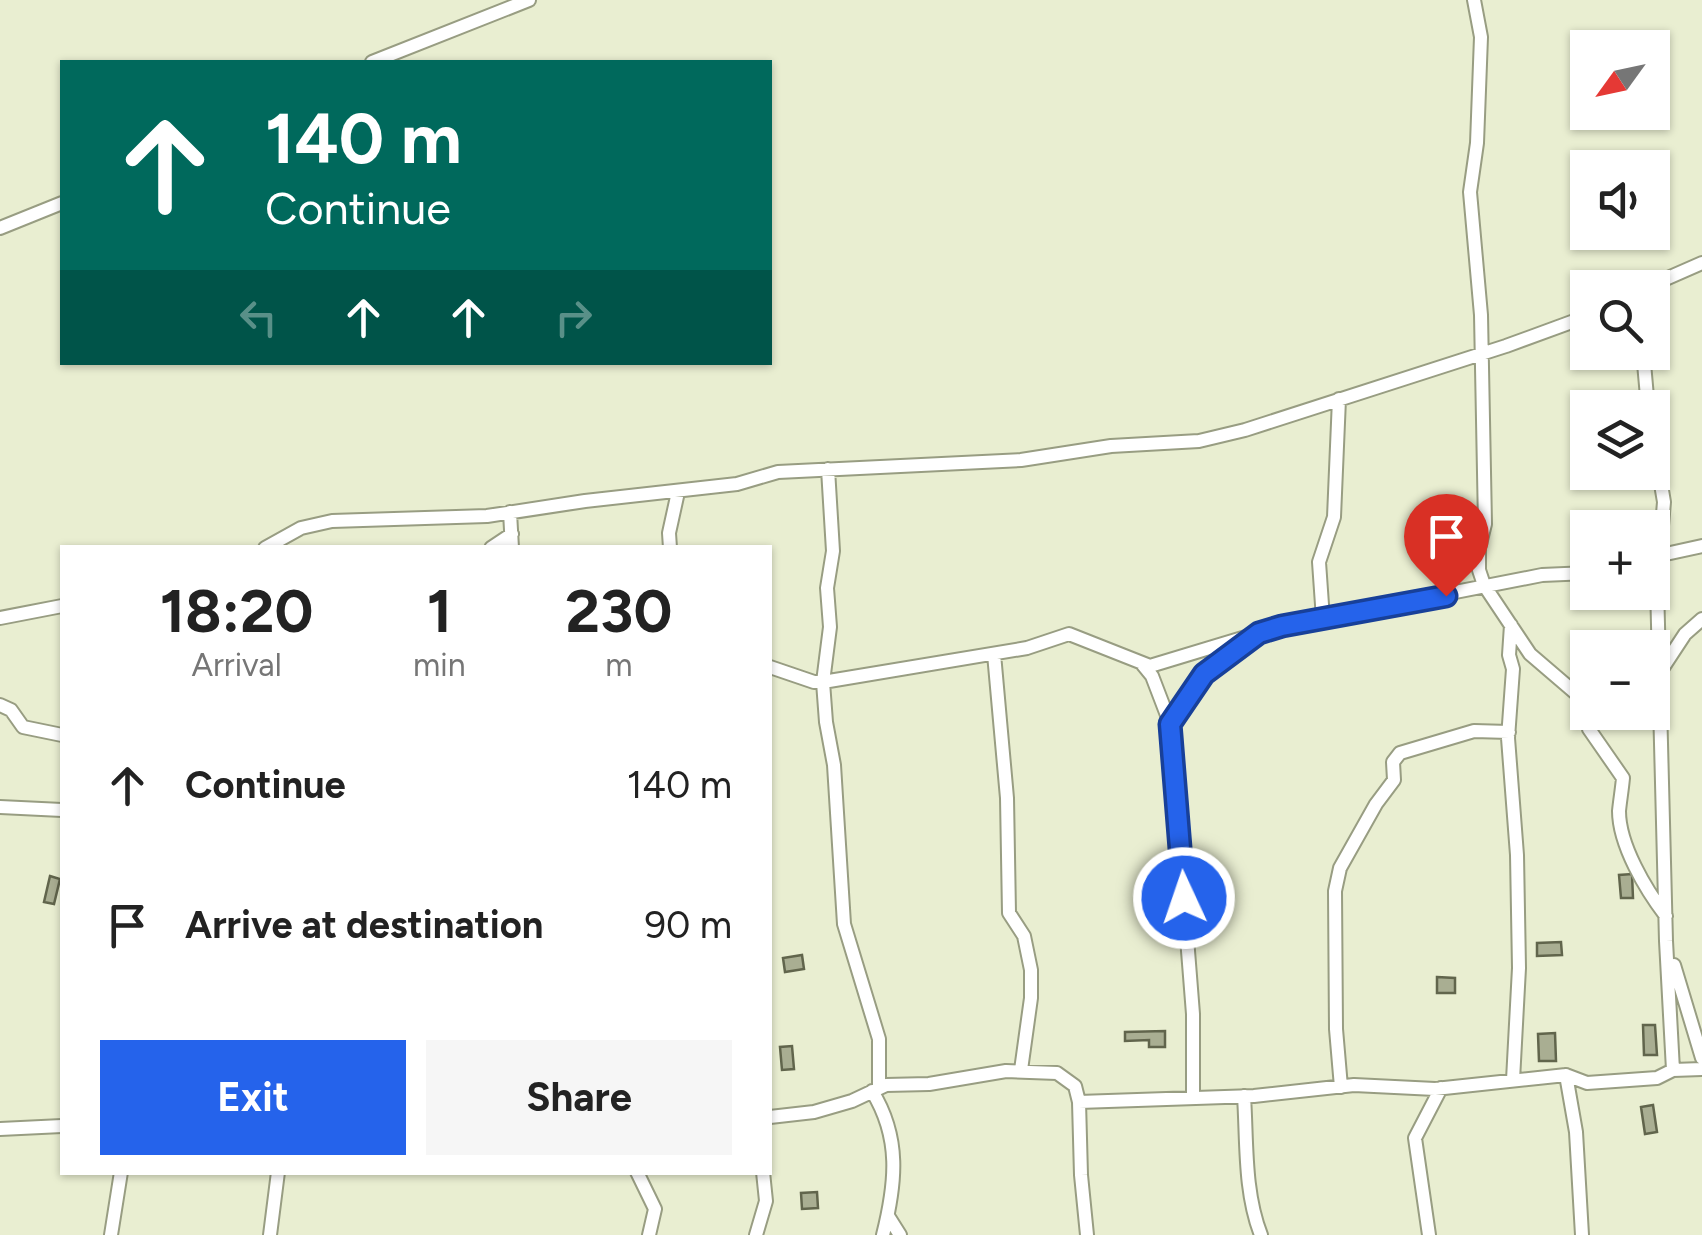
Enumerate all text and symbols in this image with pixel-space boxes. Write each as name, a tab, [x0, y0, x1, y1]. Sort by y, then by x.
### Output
north arrow	[1570, 30, 1670, 130]
map controls	[1570, 30, 1670, 730]
text: 140 m	[265, 96, 462, 181]
icon: ahead	[100, 100, 230, 230]
button: sound	[1570, 150, 1670, 250]
text: Continue	[265, 181, 451, 235]
button: search	[1570, 270, 1670, 370]
icon: left	[231, 290, 286, 345]
icon: ahead	[336, 290, 391, 345]
icon: ahead	[441, 290, 496, 345]
icon: right	[546, 290, 601, 345]
button: layers	[1570, 390, 1670, 490]
pin	[1404, 494, 1489, 597]
icon: arrive	[1419, 509, 1474, 564]
button: +	[1570, 510, 1670, 610]
text: 18:20	[160, 575, 313, 647]
text: 1	[427, 575, 452, 647]
text: 230	[565, 575, 672, 647]
button: −	[1570, 630, 1670, 730]
text: Arrival	[191, 646, 282, 684]
text: min	[413, 646, 466, 684]
text: m	[605, 646, 632, 684]
icon: ahead	[100, 758, 155, 813]
text: Continue	[185, 762, 346, 808]
text: 140 m	[627, 762, 732, 808]
position arrow	[1132, 846, 1236, 950]
icon: arrive	[100, 898, 155, 953]
text: Arrive at destination	[185, 902, 543, 948]
text: 90 m	[644, 902, 732, 948]
button: Exit	[100, 1040, 406, 1155]
button: Share	[426, 1040, 732, 1155]

